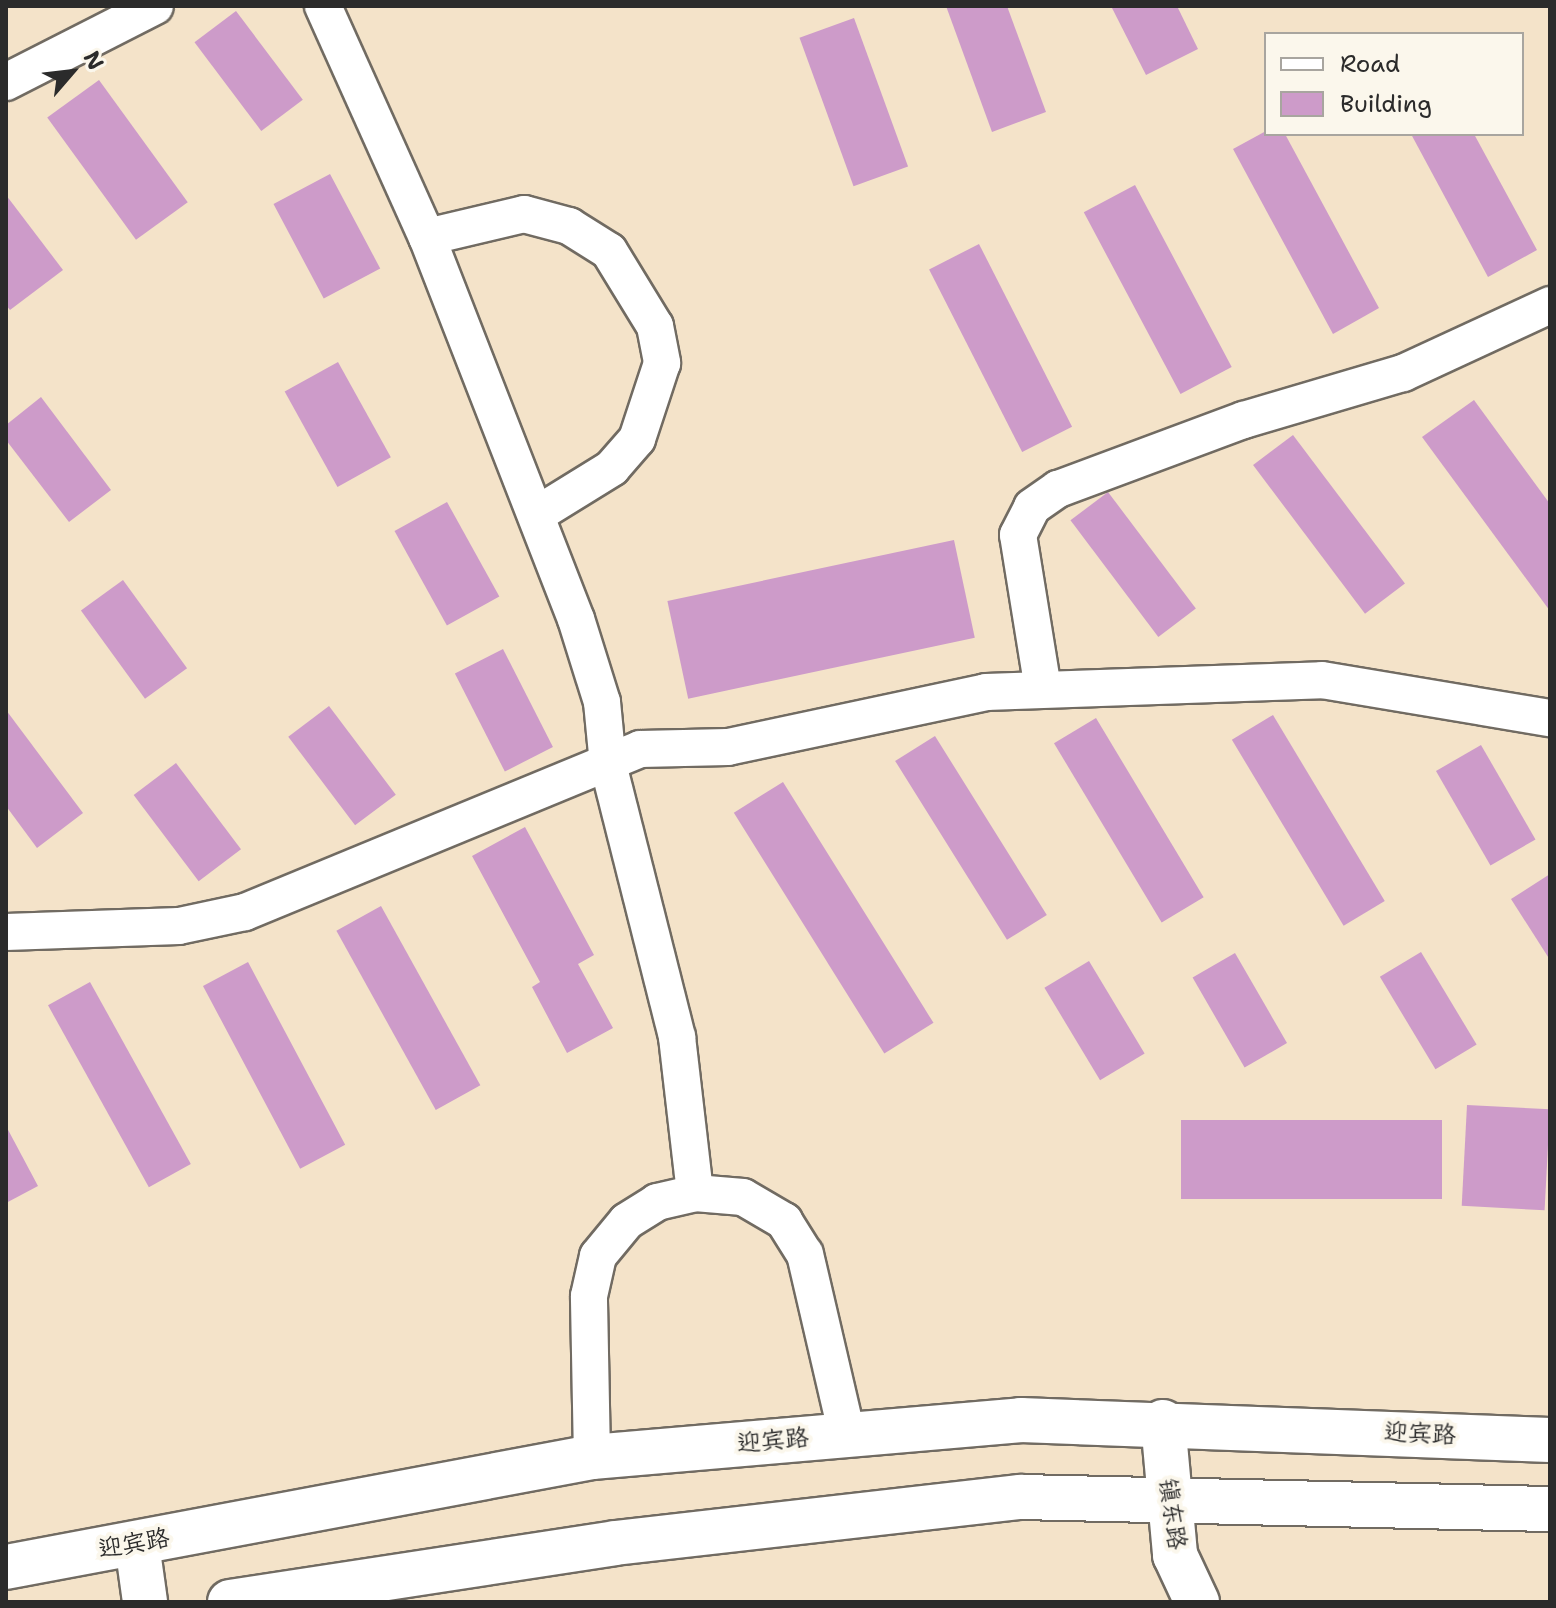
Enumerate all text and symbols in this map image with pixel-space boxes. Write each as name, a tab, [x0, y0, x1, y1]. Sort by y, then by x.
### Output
north arrow	[32, 32, 112, 112]
legend	[1264, 32, 1524, 136]
text: N	[77, 46, 111, 75]
text: Road	[1340, 48, 1400, 80]
text: Building	[1340, 88, 1432, 120]
street label: 迎宾路	[1383, 1418, 1457, 1450]
street label: 迎宾路	[736, 1424, 810, 1458]
street label: 镇东路	[1153, 1476, 1191, 1552]
street label: 迎宾路	[96, 1524, 172, 1564]

